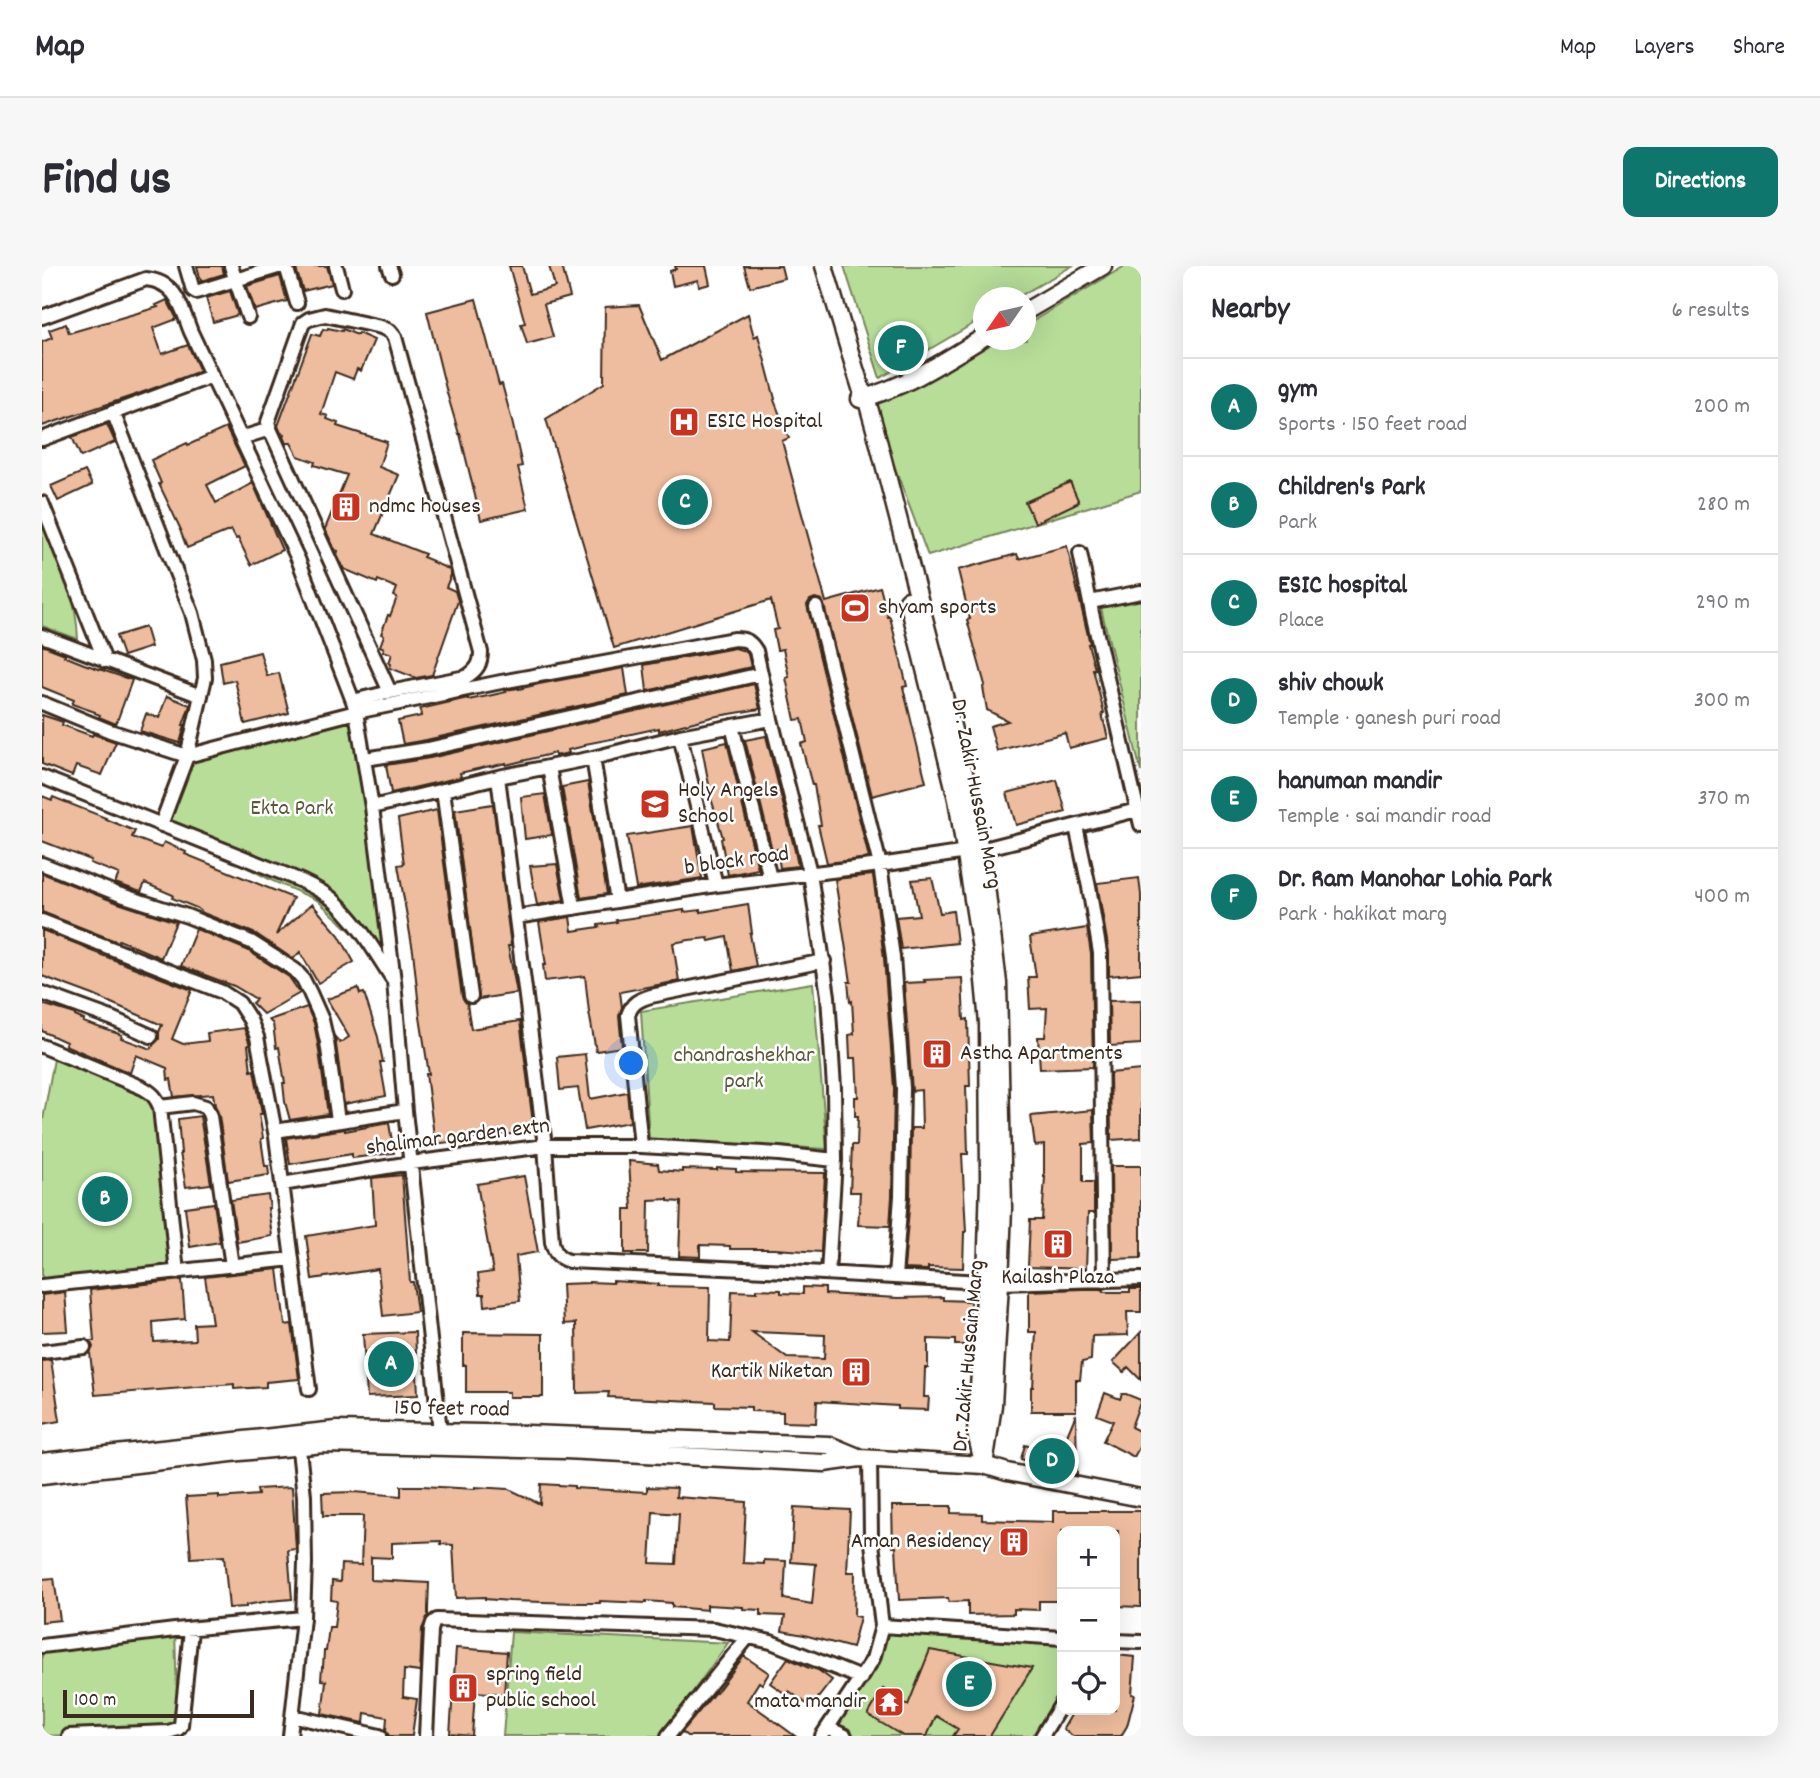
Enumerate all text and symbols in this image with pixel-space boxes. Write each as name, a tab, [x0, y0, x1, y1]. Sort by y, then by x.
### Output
text: Map	[35, 25, 85, 72]
text: Map	[1560, 31, 1596, 65]
text: Layers	[1634, 31, 1695, 65]
text: Share	[1733, 31, 1785, 65]
text: Find us	[42, 147, 171, 217]
button: Directions	[1623, 147, 1778, 217]
north arrow	[973, 287, 1036, 350]
text: Nearby	[1211, 290, 1289, 333]
text: 6 results	[1672, 295, 1750, 328]
pin: F	[878, 322, 924, 374]
text: gym	[1278, 372, 1318, 409]
text: A	[1228, 391, 1240, 424]
text: 200 m	[1694, 391, 1750, 424]
hospital icon: ESIC Hospital	[667, 405, 701, 439]
place label: ESIC Hospital	[707, 406, 823, 439]
text: Sports · 150 feet road	[1278, 409, 1467, 442]
text: Children's Park	[1278, 470, 1425, 507]
pin: C	[662, 476, 708, 528]
text: B	[1229, 489, 1239, 522]
text: 280 m	[1697, 489, 1750, 522]
building icon: ndmc houses	[329, 490, 363, 524]
place label: ndmc houses	[369, 491, 481, 524]
text: Park	[1278, 507, 1317, 540]
text: ESIC hospital	[1278, 568, 1407, 605]
text: C	[1228, 587, 1240, 620]
text: 290 m	[1696, 587, 1750, 620]
sports icon: shyam sports	[838, 591, 872, 625]
place label: shyam sports	[878, 592, 997, 625]
text: Place	[1278, 605, 1324, 638]
text: shiv chowk	[1278, 666, 1384, 703]
text: D	[1228, 685, 1240, 718]
text: 300 m	[1694, 685, 1750, 718]
street label: Dr. Zakir Hussain Marg	[940, 696, 1010, 892]
text: Temple · ganesh puri road	[1278, 703, 1501, 736]
text: hanuman mandir	[1278, 764, 1442, 801]
place label: Holy Angels School	[678, 775, 779, 834]
text: E	[1229, 783, 1239, 816]
text: 370 m	[1697, 783, 1750, 816]
school or university icon: Holy Angels School	[638, 787, 672, 821]
park label: Ekta Park	[250, 793, 334, 826]
text: Temple · sai mandir road	[1278, 801, 1491, 834]
street label: b block road	[683, 838, 791, 886]
text: Dr. Ram Manohar Lohia Park	[1278, 862, 1552, 899]
text: F	[1229, 881, 1239, 914]
text: 400 m	[1694, 881, 1750, 914]
text: Park · hakikat marg	[1278, 899, 1447, 932]
building icon: Astha Apartments	[920, 1037, 954, 1071]
place label: Astha Apartments	[960, 1038, 1123, 1071]
park label: chandrashekhar park	[674, 1040, 815, 1099]
your location	[614, 1046, 648, 1080]
street label: shalimar garden extn	[364, 1110, 552, 1166]
pin: B	[82, 1173, 128, 1225]
building icon: Kailash Plaza	[1041, 1227, 1075, 1261]
street label: Dr. Zakir Hussain Marg	[945, 1259, 995, 1453]
place label: Kailash Plaza	[1001, 1262, 1116, 1295]
pin: A	[368, 1338, 414, 1390]
building icon: Kartik Niketan	[839, 1355, 873, 1389]
place label: Kartik Niketan	[711, 1356, 833, 1389]
street label: 150 feet road	[394, 1392, 510, 1428]
pin: D	[1029, 1435, 1075, 1487]
building icon: Aman Residency	[997, 1525, 1031, 1559]
place label: Aman Residency	[851, 1526, 992, 1559]
map controls	[1057, 1526, 1120, 1715]
button: +	[1057, 1526, 1120, 1589]
button: −	[1057, 1589, 1120, 1652]
button: locate	[1057, 1652, 1120, 1715]
pin: E	[946, 1658, 992, 1710]
place label: spring field public school	[486, 1659, 597, 1718]
building icon: spring field public school	[446, 1671, 480, 1705]
temple icon: mata mandir	[872, 1685, 906, 1719]
place label: mata mandir	[754, 1686, 866, 1719]
scale bar	[63, 1687, 254, 1719]
text: 100 m	[74, 1688, 116, 1715]

